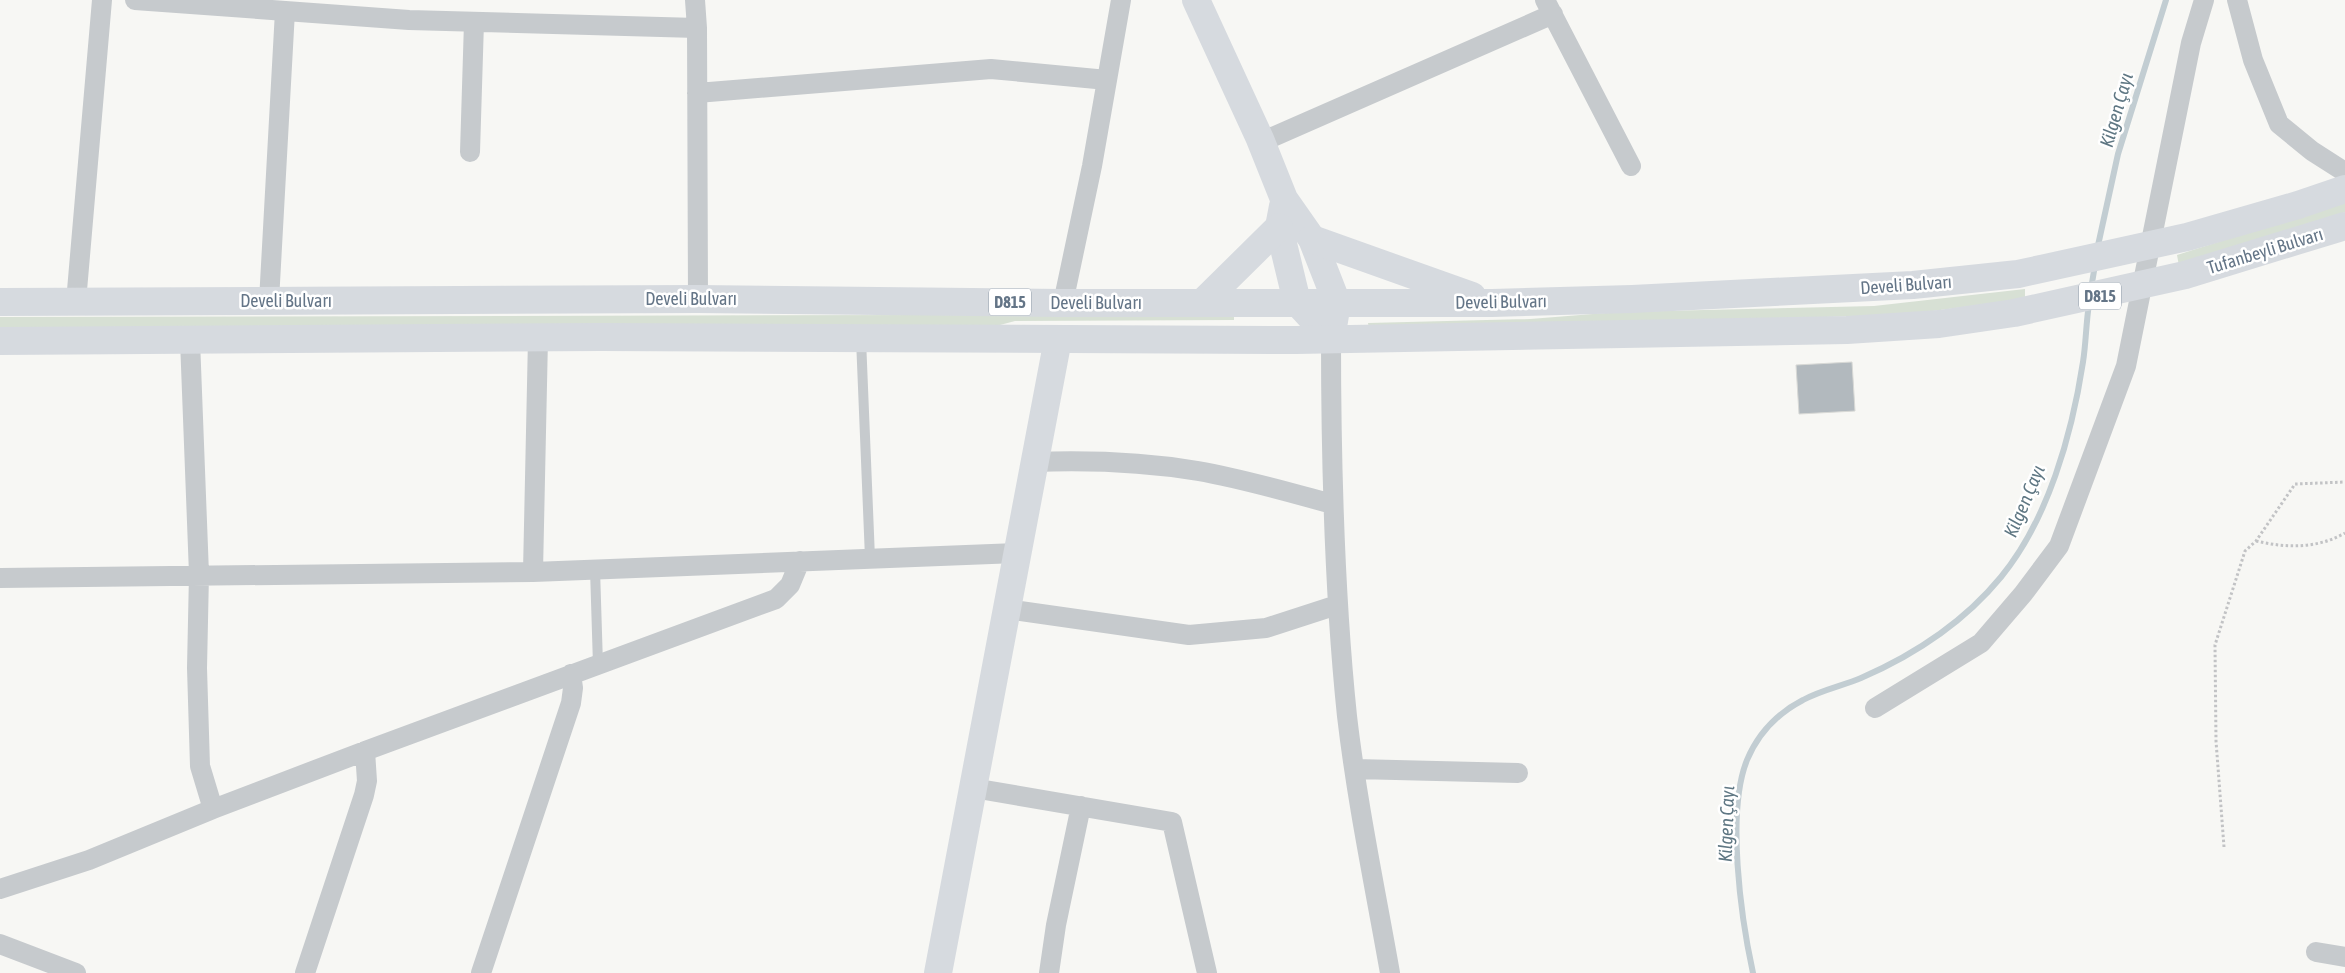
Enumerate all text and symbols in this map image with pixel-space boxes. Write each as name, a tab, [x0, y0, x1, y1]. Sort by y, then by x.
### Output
water label: Kilgen Çayı	[2095, 70, 2137, 150]
street label: Tufanbeyli Bulvarı	[2204, 223, 2325, 278]
street label: Develi Bulvarı	[1859, 271, 1952, 298]
road number: D815	[2079, 282, 2121, 310]
street label: Develi Bulvarı	[645, 288, 737, 309]
road number: D815	[989, 288, 1031, 316]
street label: Develi Bulvarı	[240, 290, 332, 311]
street label: Develi Bulvarı	[1455, 290, 1547, 313]
street label: Develi Bulvarı	[1050, 292, 1142, 313]
water label: Kilgen Çayı	[1999, 462, 2049, 540]
water label: Kilgen Çayı	[1714, 786, 1738, 862]

